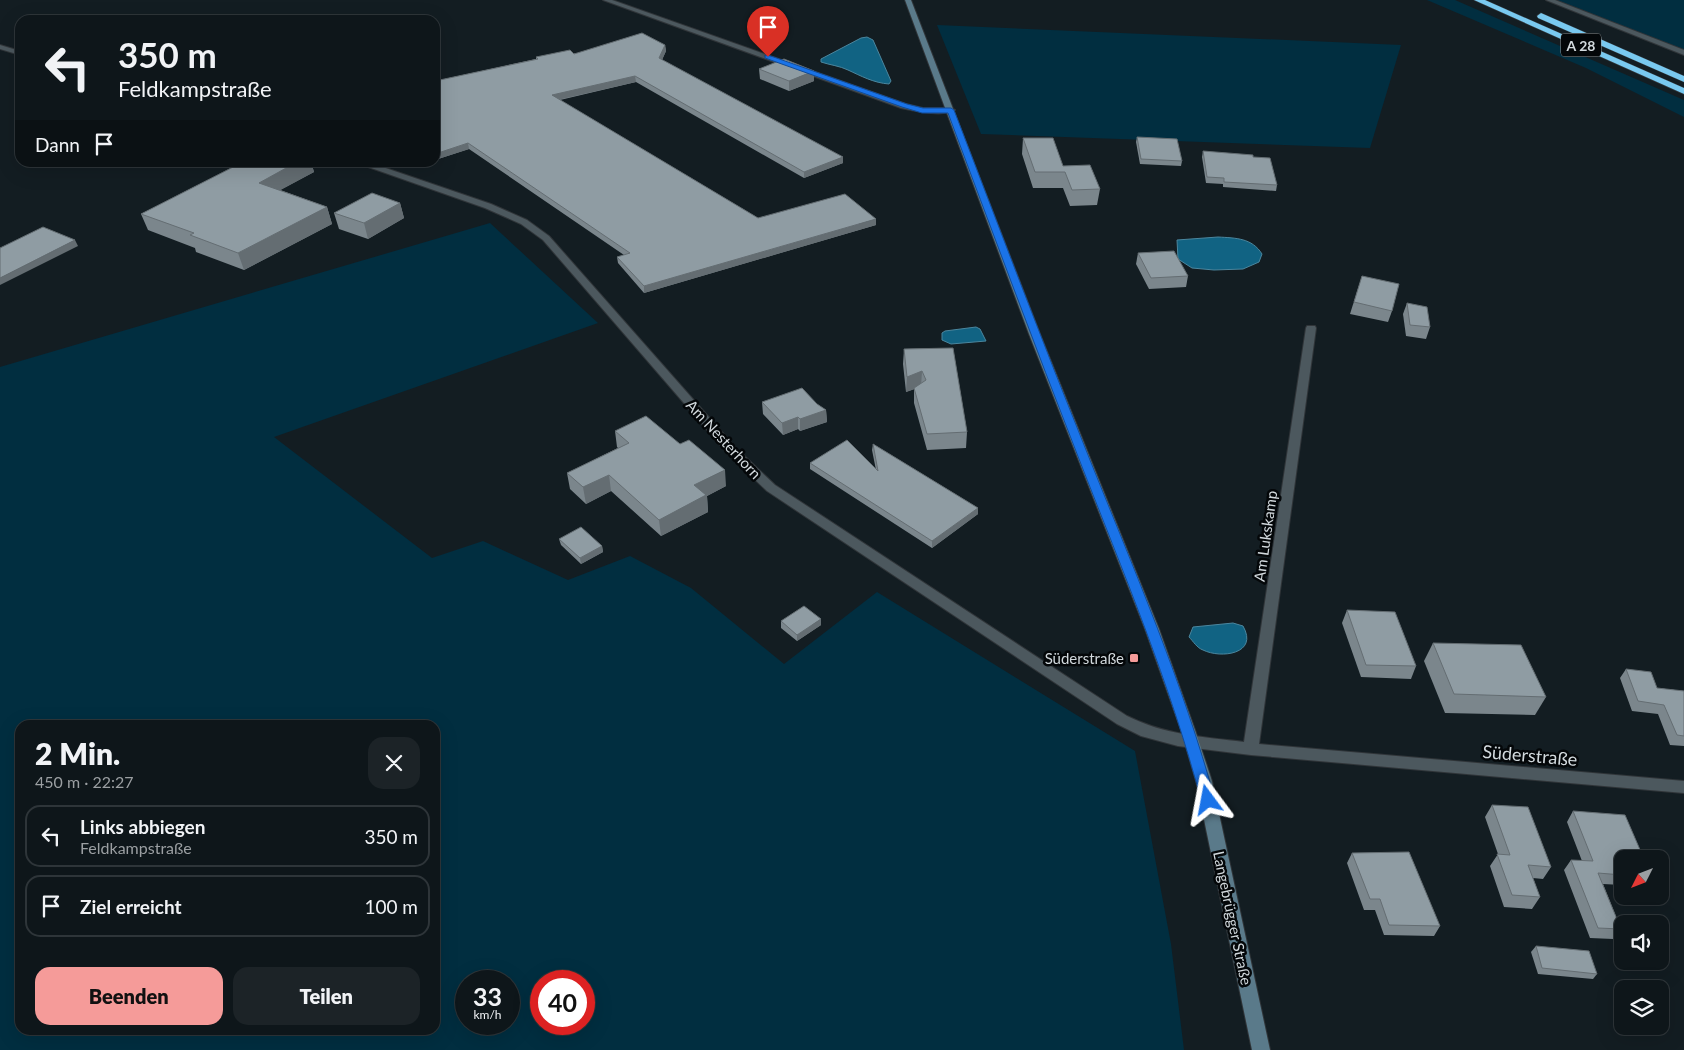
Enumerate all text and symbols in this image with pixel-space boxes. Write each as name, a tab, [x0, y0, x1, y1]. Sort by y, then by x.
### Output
pin	[747, 6, 789, 57]
icon: arrive	[754, 13, 782, 41]
text: 350 m	[118, 33, 217, 75]
road number: A 28	[1561, 34, 1601, 56]
icon: left	[35, 35, 100, 100]
text: Feldkampstraße	[118, 75, 272, 102]
icon: arrive	[90, 130, 118, 158]
text: Dann	[35, 133, 80, 156]
street label: Am Nesterhorn	[683, 396, 765, 482]
street label: Am Lukskamp	[1250, 489, 1280, 583]
place label: Süderstraße	[1045, 649, 1124, 667]
marker: Süderstraße	[1128, 652, 1140, 664]
text: 2 Min.	[35, 735, 120, 771]
button: close	[368, 737, 420, 789]
street label: Süderstraße	[1482, 740, 1578, 770]
text: 450 m · 22:27	[35, 772, 134, 791]
position arrow	[1181, 773, 1233, 825]
text: Links abbiegen	[80, 815, 205, 838]
icon: left	[37, 822, 65, 850]
text: 350 m	[364, 825, 418, 848]
text: Feldkampstraße	[80, 838, 192, 857]
street label: Langebrügger Straße	[1210, 849, 1256, 987]
north arrow	[1614, 850, 1669, 905]
map controls	[1614, 850, 1669, 1035]
icon: arrive	[37, 892, 65, 920]
text: Ziel erreicht	[80, 895, 182, 918]
text: 100 m	[364, 895, 418, 918]
button: sound	[1614, 915, 1669, 970]
button: Beenden	[35, 967, 223, 1025]
button: Teilen	[233, 967, 420, 1025]
speed limit sign: 40	[530, 970, 595, 1035]
button: layers	[1614, 980, 1669, 1035]
text: 33	[473, 981, 502, 1011]
text: km/h	[473, 1007, 502, 1022]

